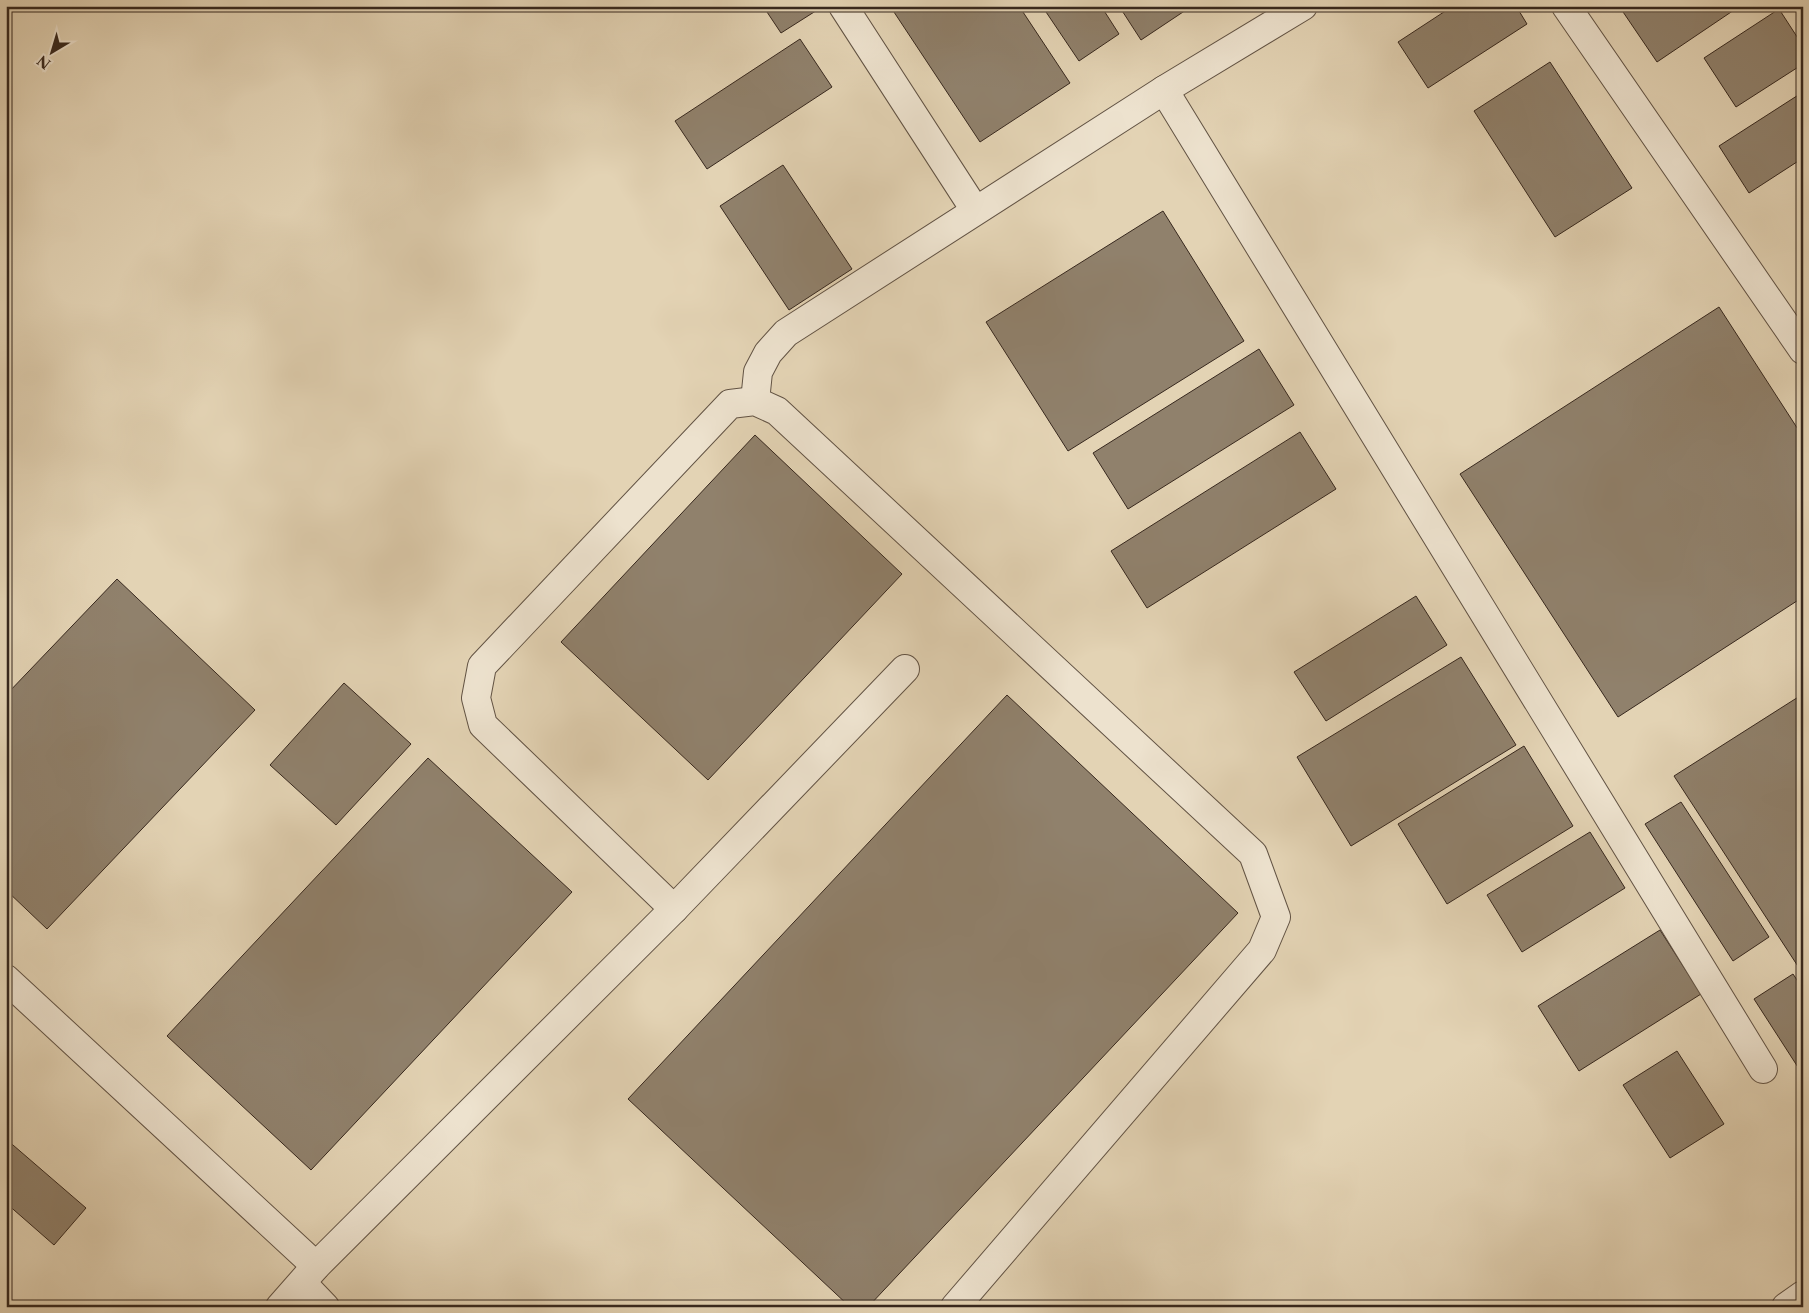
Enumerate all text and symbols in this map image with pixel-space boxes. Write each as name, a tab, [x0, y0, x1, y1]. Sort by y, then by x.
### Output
north arrow	[28, 28, 78, 78]
text: N	[34, 51, 54, 73]

